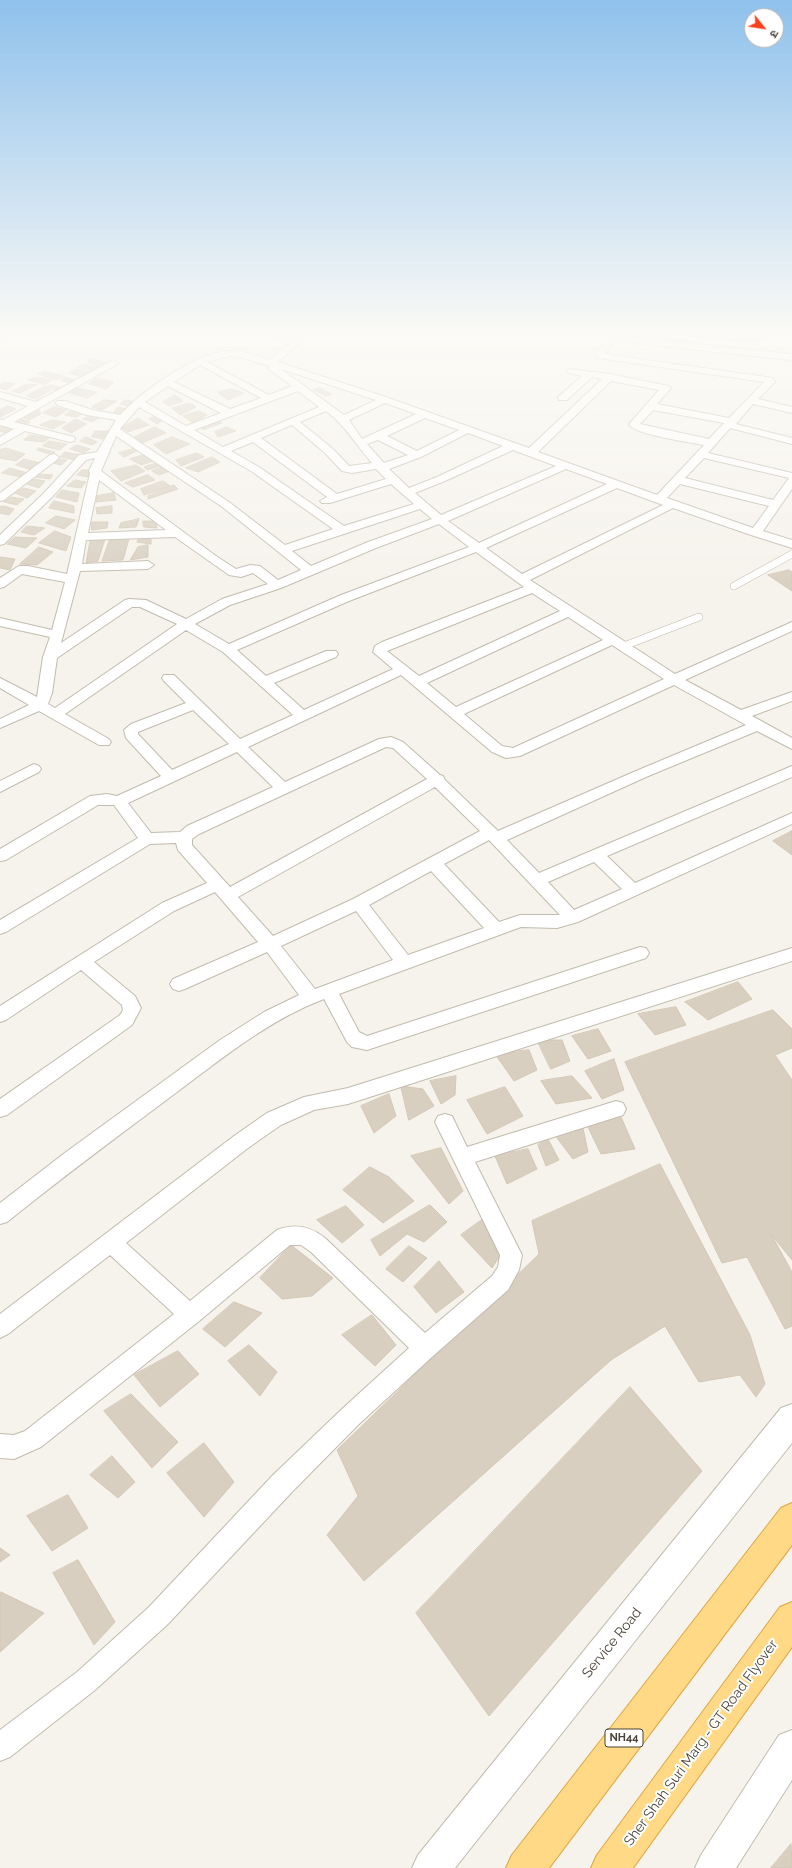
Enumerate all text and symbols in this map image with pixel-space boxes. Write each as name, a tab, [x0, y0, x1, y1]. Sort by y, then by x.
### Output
north arrow	[744, 8, 784, 48]
text: उ	[767, 28, 781, 40]
street label: Service Road	[579, 1605, 645, 1681]
street label: Sher Shah Suri Marg - GT Road Flyover	[621, 1637, 781, 1849]
road number: NH44	[605, 1729, 643, 1747]

